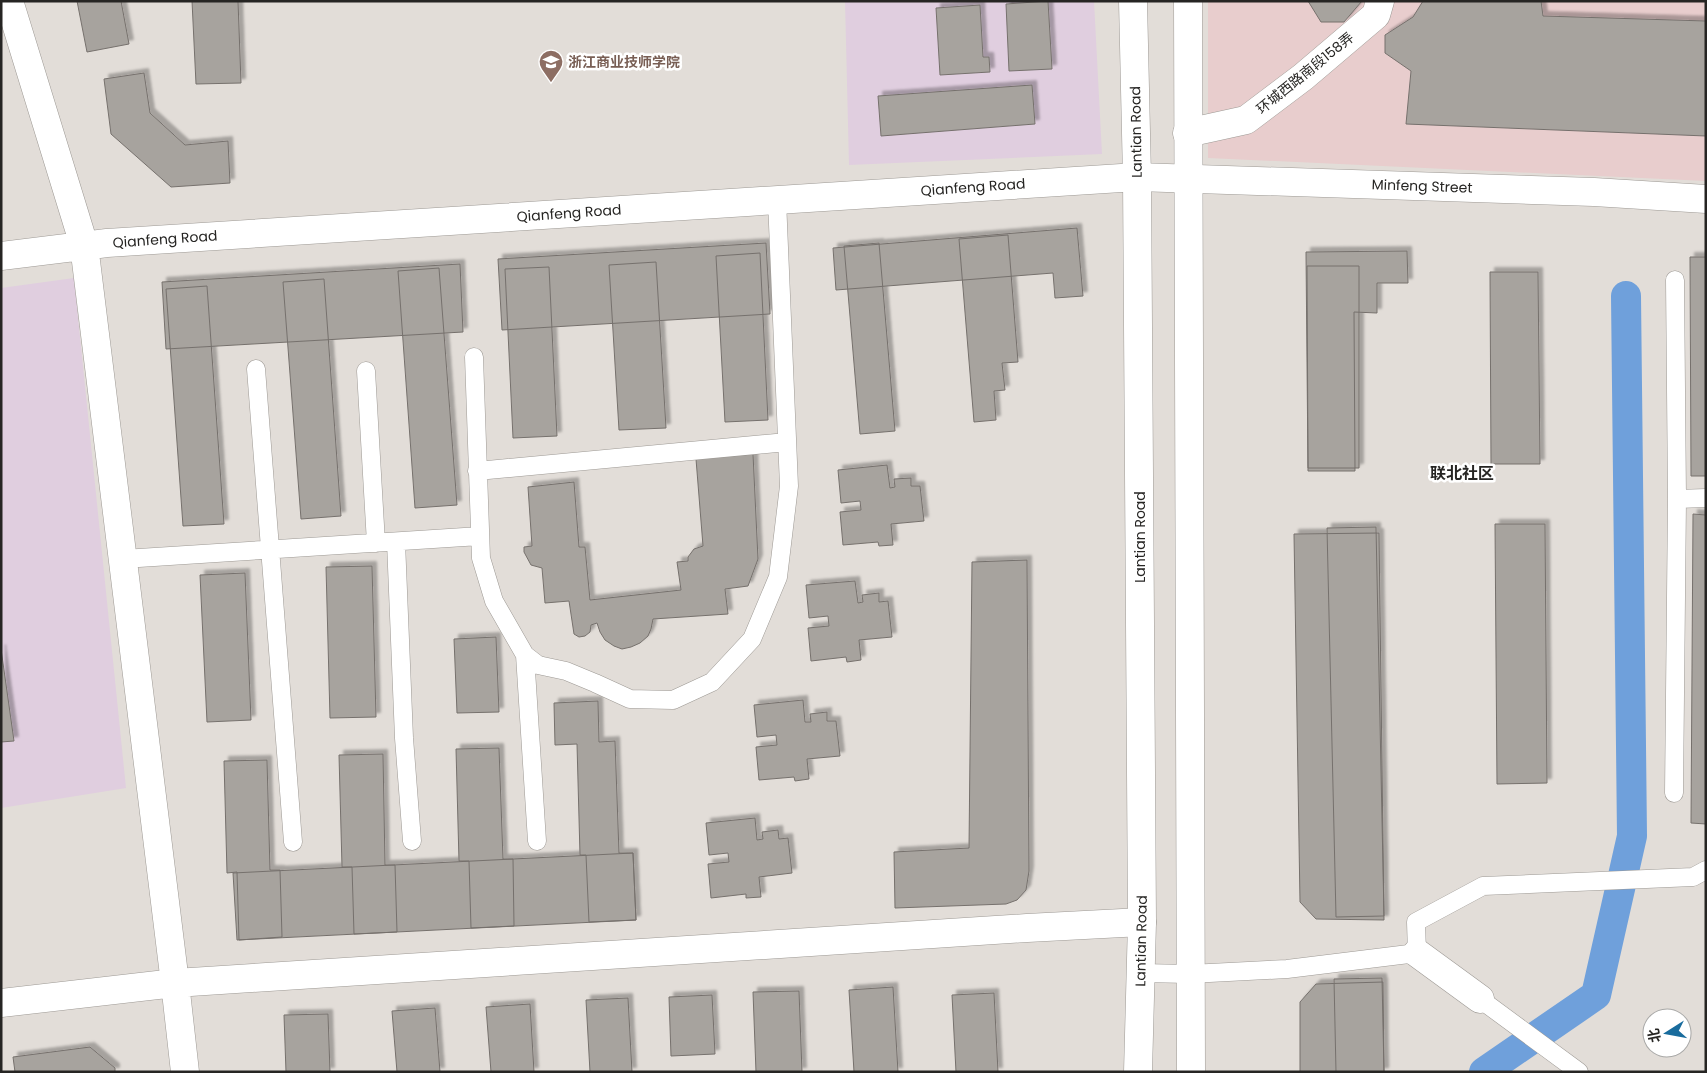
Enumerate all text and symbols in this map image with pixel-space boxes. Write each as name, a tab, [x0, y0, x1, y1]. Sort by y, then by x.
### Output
street label: 环城西路南段158弄	[1252, 27, 1358, 119]
school or university icon: 浙江商业技师学院	[538, 49, 564, 83]
place label: 浙江商业技师学院	[568, 52, 680, 72]
street label: Lantian Road	[1125, 86, 1147, 178]
street label: Qianfeng Road	[920, 173, 1026, 201]
street label: Minfeng Street	[1371, 174, 1473, 198]
street label: Qianfeng Road	[516, 199, 622, 227]
street label: Qianfeng Road	[112, 225, 218, 253]
district label: 联北社区	[1430, 462, 1494, 485]
street label: Lantian Road	[1130, 491, 1150, 583]
street label: Lantian Road	[1130, 895, 1152, 987]
north arrow	[1642, 1008, 1692, 1058]
text: 北	[1643, 1027, 1665, 1044]

